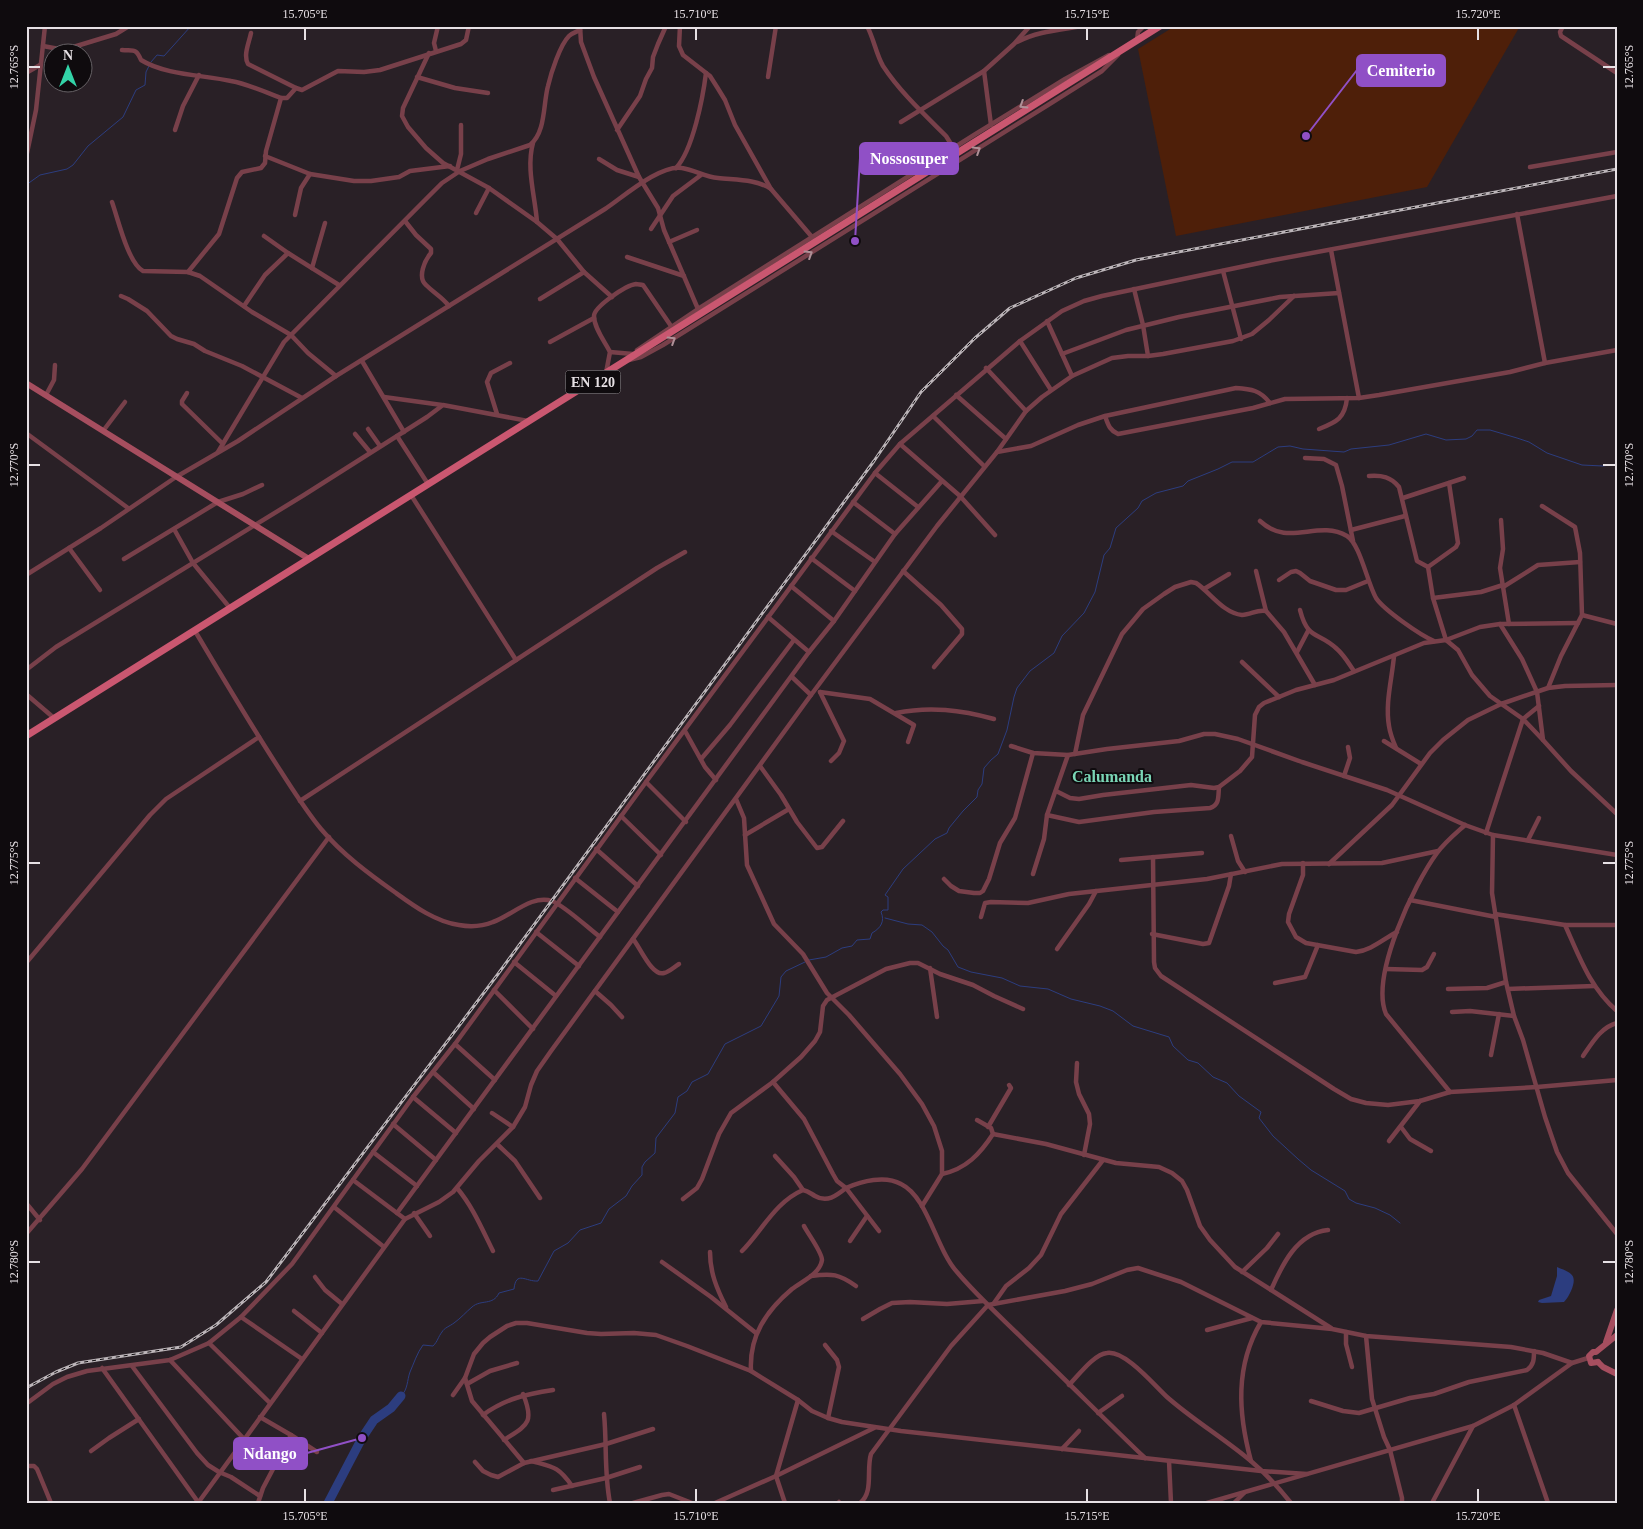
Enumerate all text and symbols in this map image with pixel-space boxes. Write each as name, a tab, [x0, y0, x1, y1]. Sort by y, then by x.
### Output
text: 15.705°E	[282, 7, 328, 21]
text: 15.710°E	[673, 7, 719, 21]
text: 15.715°E	[1064, 7, 1110, 21]
text: 15.720°E	[1455, 7, 1501, 21]
north arrow	[42, 42, 92, 92]
text: 12.765°S	[7, 45, 21, 89]
text: 12.765°S	[1622, 45, 1636, 89]
text: N	[63, 48, 73, 63]
callout: Cemiterio	[1357, 55, 1445, 86]
text: Cemiterio	[1367, 62, 1435, 79]
one-way arrow	[1020, 98, 1029, 108]
callout: Nossosuper	[860, 143, 958, 174]
one-way arrow	[972, 146, 981, 156]
text: Nossosuper	[870, 150, 948, 168]
one-way arrow	[804, 250, 813, 260]
one-way arrow	[666, 337, 675, 346]
road number: EN 120	[566, 371, 620, 394]
text: 12.770°S	[7, 443, 21, 487]
text: 12.770°S	[1622, 443, 1636, 487]
district label: Calumanda	[1072, 768, 1152, 785]
text: 12.775°S	[7, 841, 21, 885]
text: 12.775°S	[1622, 841, 1636, 885]
text: 12.780°S	[7, 1240, 21, 1284]
text: 12.780°S	[1622, 1240, 1636, 1284]
callout: Ndango	[234, 1438, 307, 1469]
text: Ndango	[243, 1445, 297, 1463]
text: 15.705°E	[282, 1509, 328, 1523]
text: 15.710°E	[673, 1509, 719, 1523]
text: 15.715°E	[1064, 1509, 1110, 1523]
text: 15.720°E	[1455, 1509, 1501, 1523]

